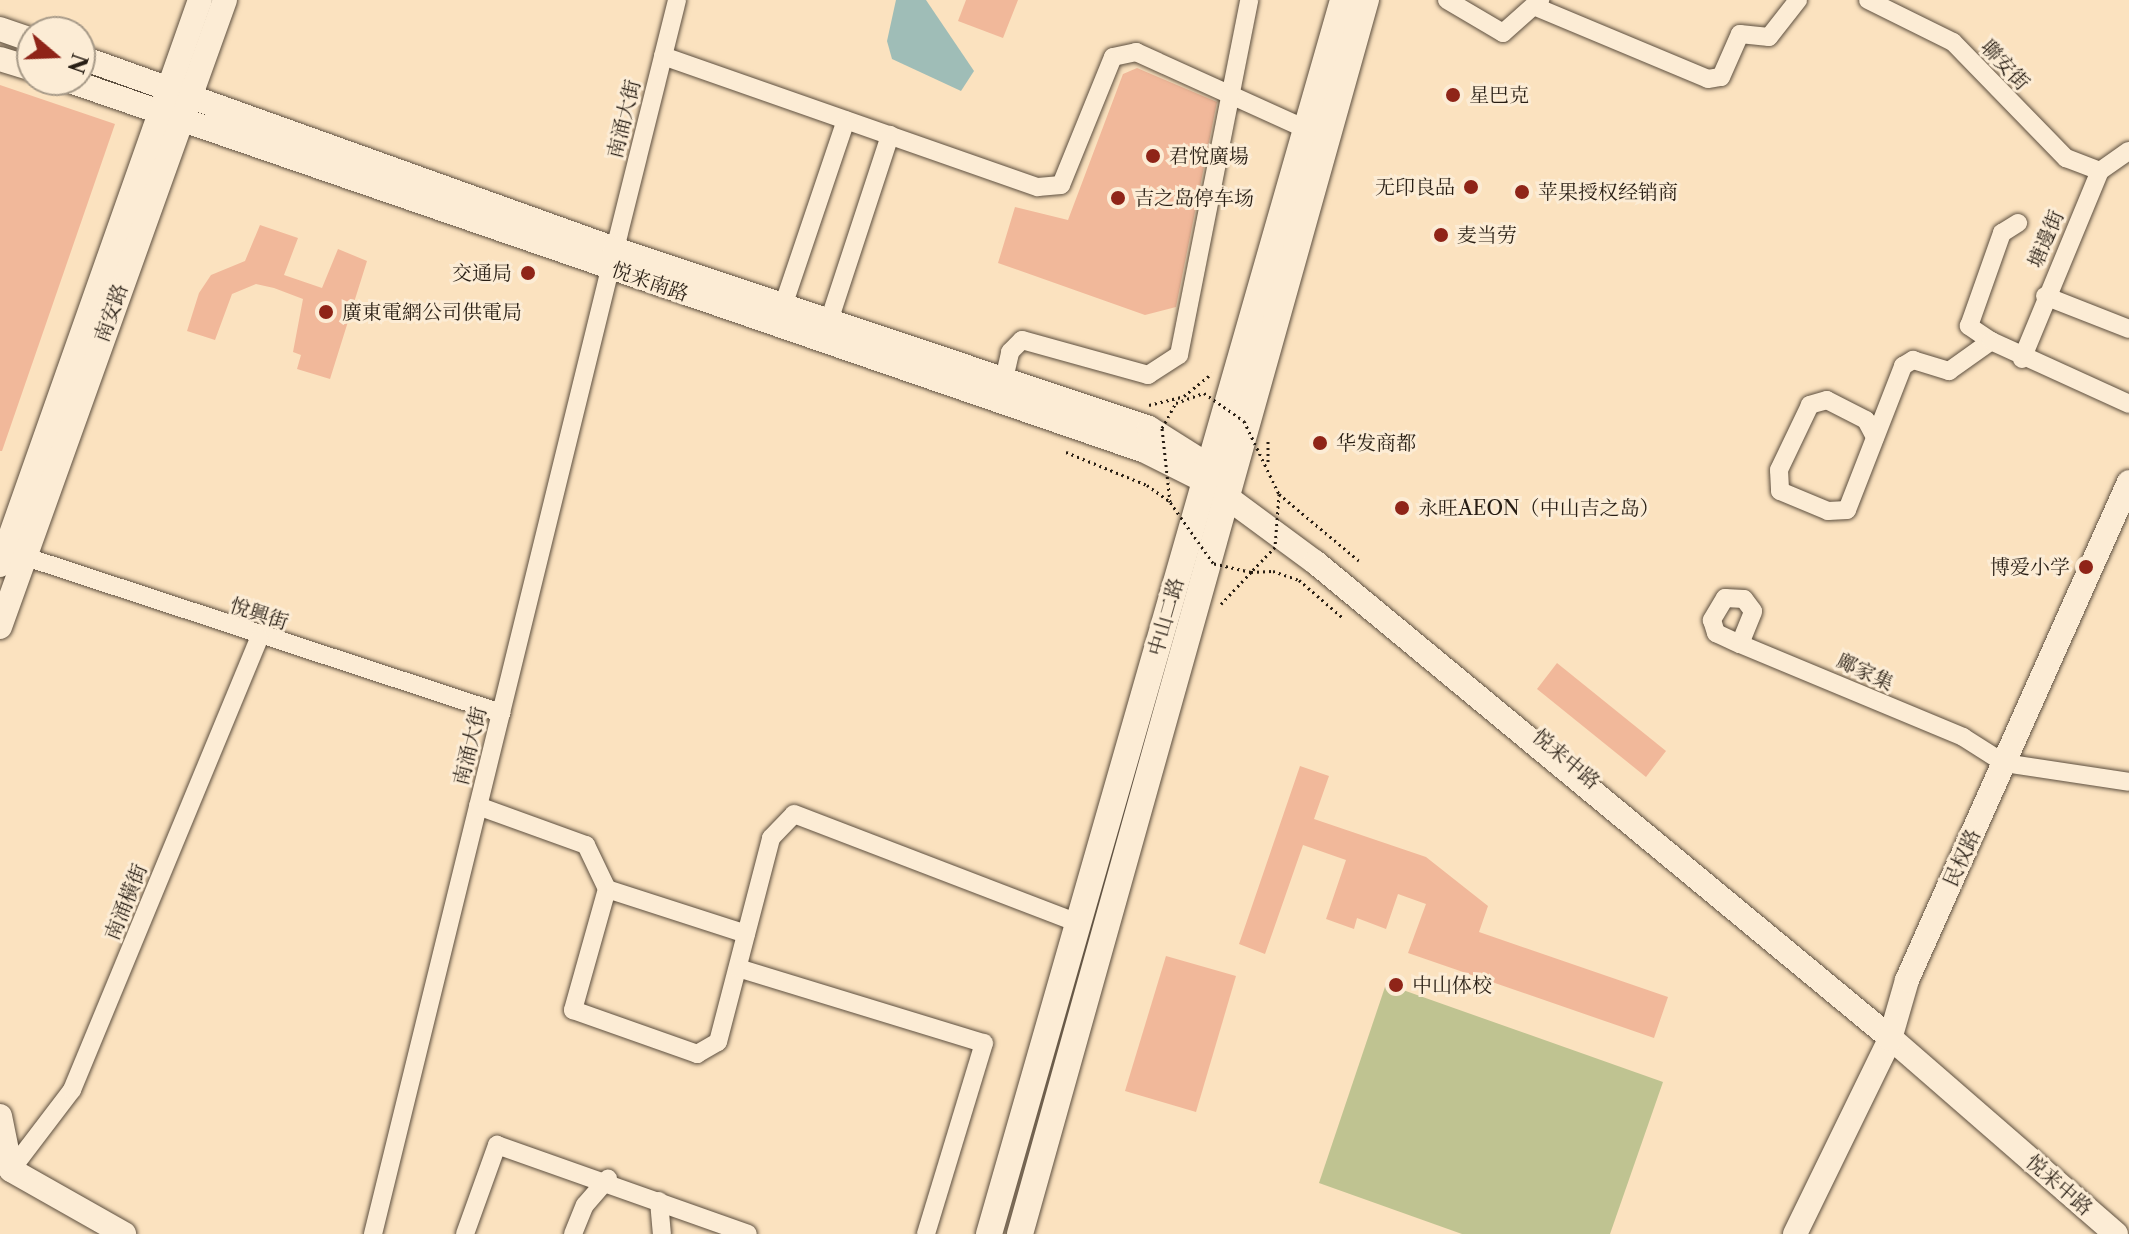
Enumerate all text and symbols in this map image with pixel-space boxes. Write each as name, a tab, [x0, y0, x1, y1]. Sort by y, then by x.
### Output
north arrow	[16, 16, 96, 96]
street label: 聯安街	[1976, 35, 2034, 95]
text: N	[61, 50, 93, 77]
street label: 南涌大街	[603, 77, 645, 161]
place label: 星巴克	[1469, 83, 1529, 107]
marker: 星巴克	[1444, 86, 1462, 104]
place label: 君悅廣場	[1169, 144, 1249, 168]
marker: 君悅廣場	[1144, 147, 1162, 165]
place label: 无印良品	[1375, 175, 1455, 199]
marker: 无印良品	[1462, 178, 1480, 196]
place label: 苹果授权经销商	[1538, 180, 1678, 204]
marker: 苹果授权经销商	[1513, 183, 1531, 201]
place label: 吉之岛停车场	[1134, 186, 1254, 210]
marker: 吉之岛停车场	[1109, 189, 1127, 207]
street label: 塘邊街	[2023, 207, 2069, 271]
place label: 麦当劳	[1457, 223, 1517, 247]
marker: 麦当劳	[1432, 226, 1450, 244]
street label: 悦来南路	[608, 258, 692, 306]
place label: 交通局	[452, 261, 512, 285]
marker: 交通局	[519, 264, 537, 282]
street label: 南安路	[89, 281, 133, 345]
place label: 廣東電網公司供電局	[342, 300, 522, 324]
marker: 廣東電網公司供電局	[317, 303, 335, 321]
place label: 华发商都	[1336, 431, 1416, 455]
marker: 华发商都	[1311, 434, 1329, 452]
place label: 永旺AEON（中山吉之岛）	[1418, 496, 1660, 520]
marker: 永旺AEON（中山吉之岛）	[1393, 499, 1411, 517]
place label: 博爱小学	[1990, 555, 2070, 579]
marker: 博爱小学	[2077, 558, 2095, 576]
street label: 中山二路	[1143, 575, 1189, 659]
street label: 悅興街	[227, 593, 291, 635]
street label: 鄺家集	[1833, 648, 1897, 696]
street label: 南涌大街	[449, 704, 491, 788]
street label: 悦来中路	[1528, 724, 1604, 794]
street label: 民权路	[1939, 826, 1985, 890]
street label: 南涌橫街	[100, 860, 152, 944]
place label: 中山体校	[1412, 973, 1492, 997]
marker: 中山体校	[1387, 976, 1405, 994]
street label: 悦来中路	[2021, 1150, 2097, 1220]

